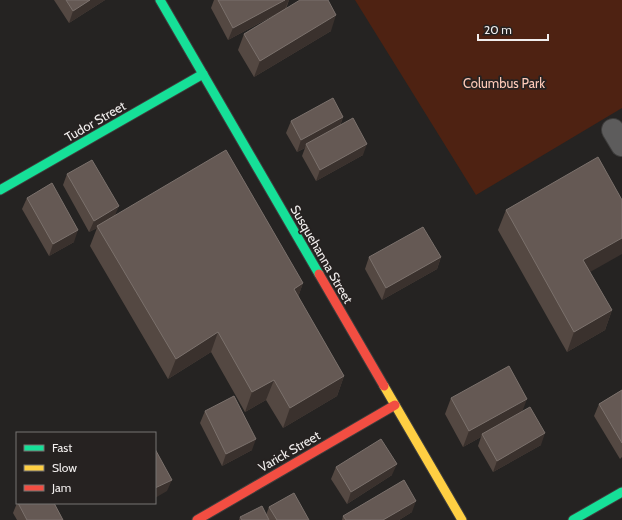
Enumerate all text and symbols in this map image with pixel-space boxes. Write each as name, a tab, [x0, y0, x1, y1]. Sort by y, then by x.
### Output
scale bar	[478, 16, 548, 42]
text: 20 m	[484, 22, 512, 37]
park label: Columbus Park	[463, 75, 545, 91]
street label: Tudor Street	[62, 97, 129, 145]
street label: Susquehanna Street	[287, 202, 357, 307]
street label: Varick Street	[255, 427, 323, 475]
legend	[16, 432, 156, 504]
text: Fast	[52, 440, 72, 455]
text: Slow	[52, 460, 77, 475]
text: Jam	[51, 480, 71, 495]

